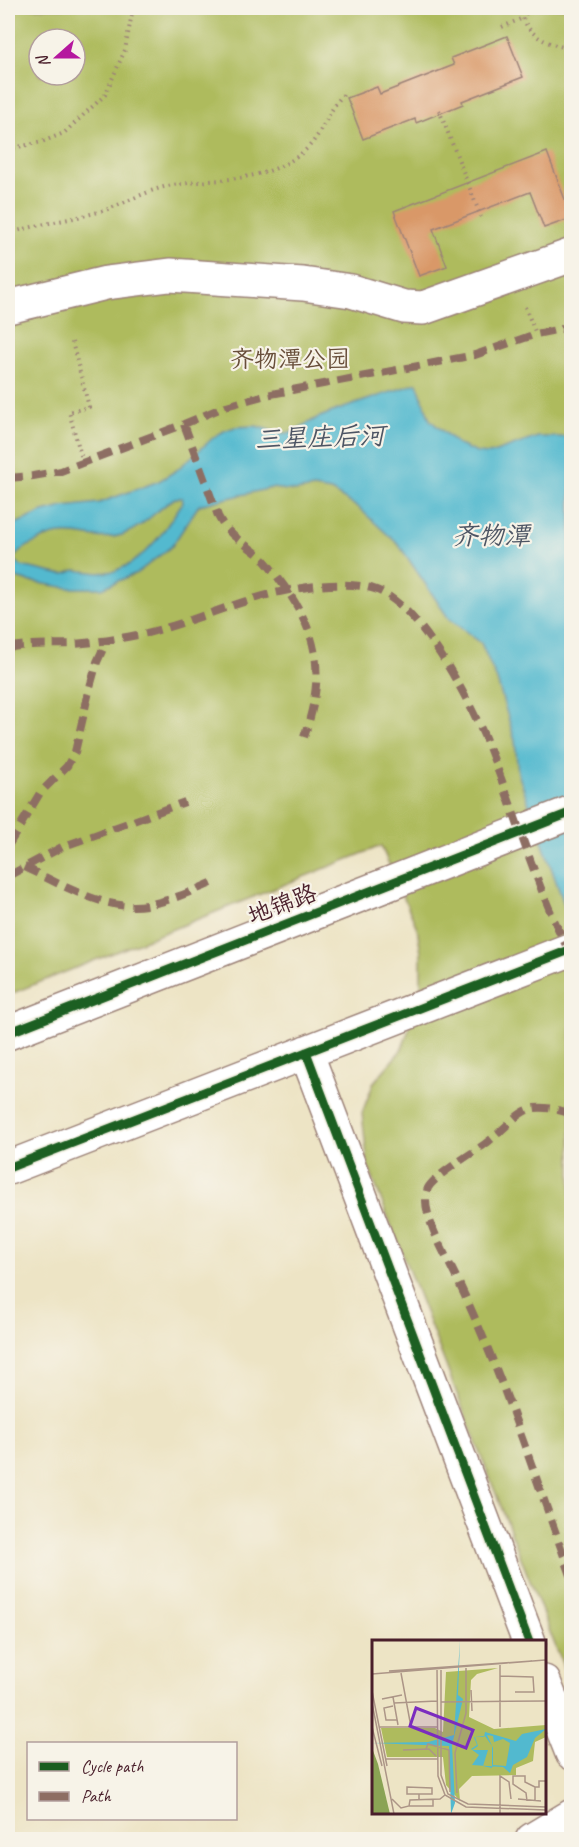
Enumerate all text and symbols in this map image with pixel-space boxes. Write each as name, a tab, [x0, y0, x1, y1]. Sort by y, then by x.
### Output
north arrow	[27, 27, 87, 87]
text: N	[32, 51, 55, 70]
park label: 齐物潭公园	[230, 344, 350, 374]
water label: 三星庄后河	[254, 419, 390, 456]
water label: 齐物潭	[452, 519, 532, 552]
street label: 地锦路	[243, 877, 321, 931]
inset map	[372, 1640, 546, 1814]
legend	[27, 1742, 237, 1820]
text: Cycle path	[81, 1755, 144, 1777]
text: Path	[81, 1785, 111, 1807]

